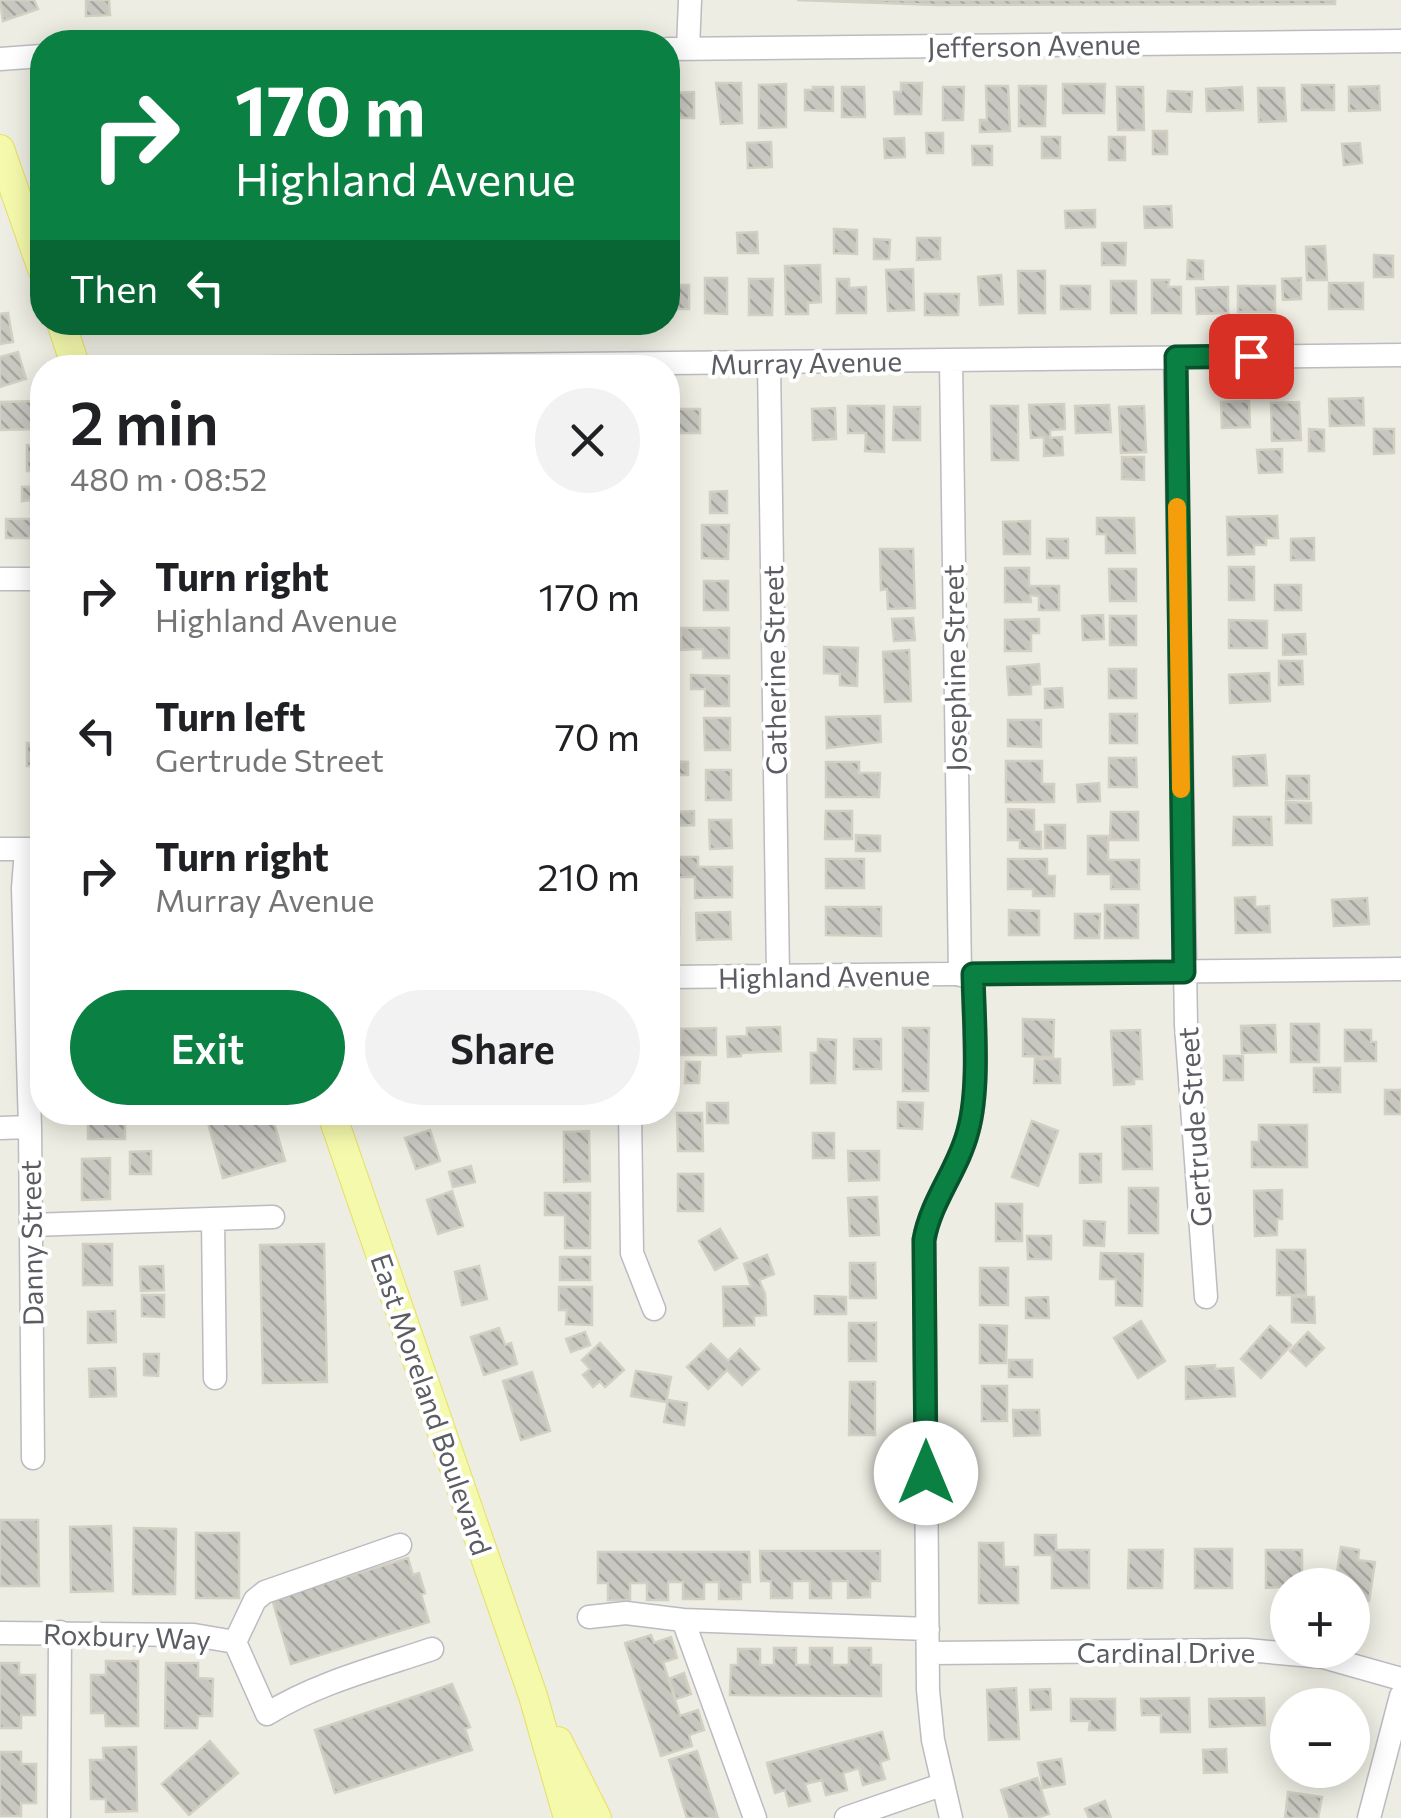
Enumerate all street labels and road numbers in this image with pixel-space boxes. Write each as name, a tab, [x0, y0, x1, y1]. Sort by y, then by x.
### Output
street label: Jefferson Avenue	[927, 26, 1141, 64]
street label: Murray Avenue	[710, 343, 902, 381]
street label: Josephine Street	[935, 564, 973, 772]
street label: Catherine Street	[755, 565, 793, 775]
street label: Highland Avenue	[718, 957, 930, 995]
street label: Gertrude Street	[1170, 1026, 1218, 1228]
street label: Danny Street	[13, 1160, 49, 1326]
street label: East Moreland Boulevard	[364, 1249, 500, 1559]
street label: Roxbury Way	[42, 1616, 212, 1656]
street label: Cardinal Drive	[1077, 1635, 1255, 1669]

